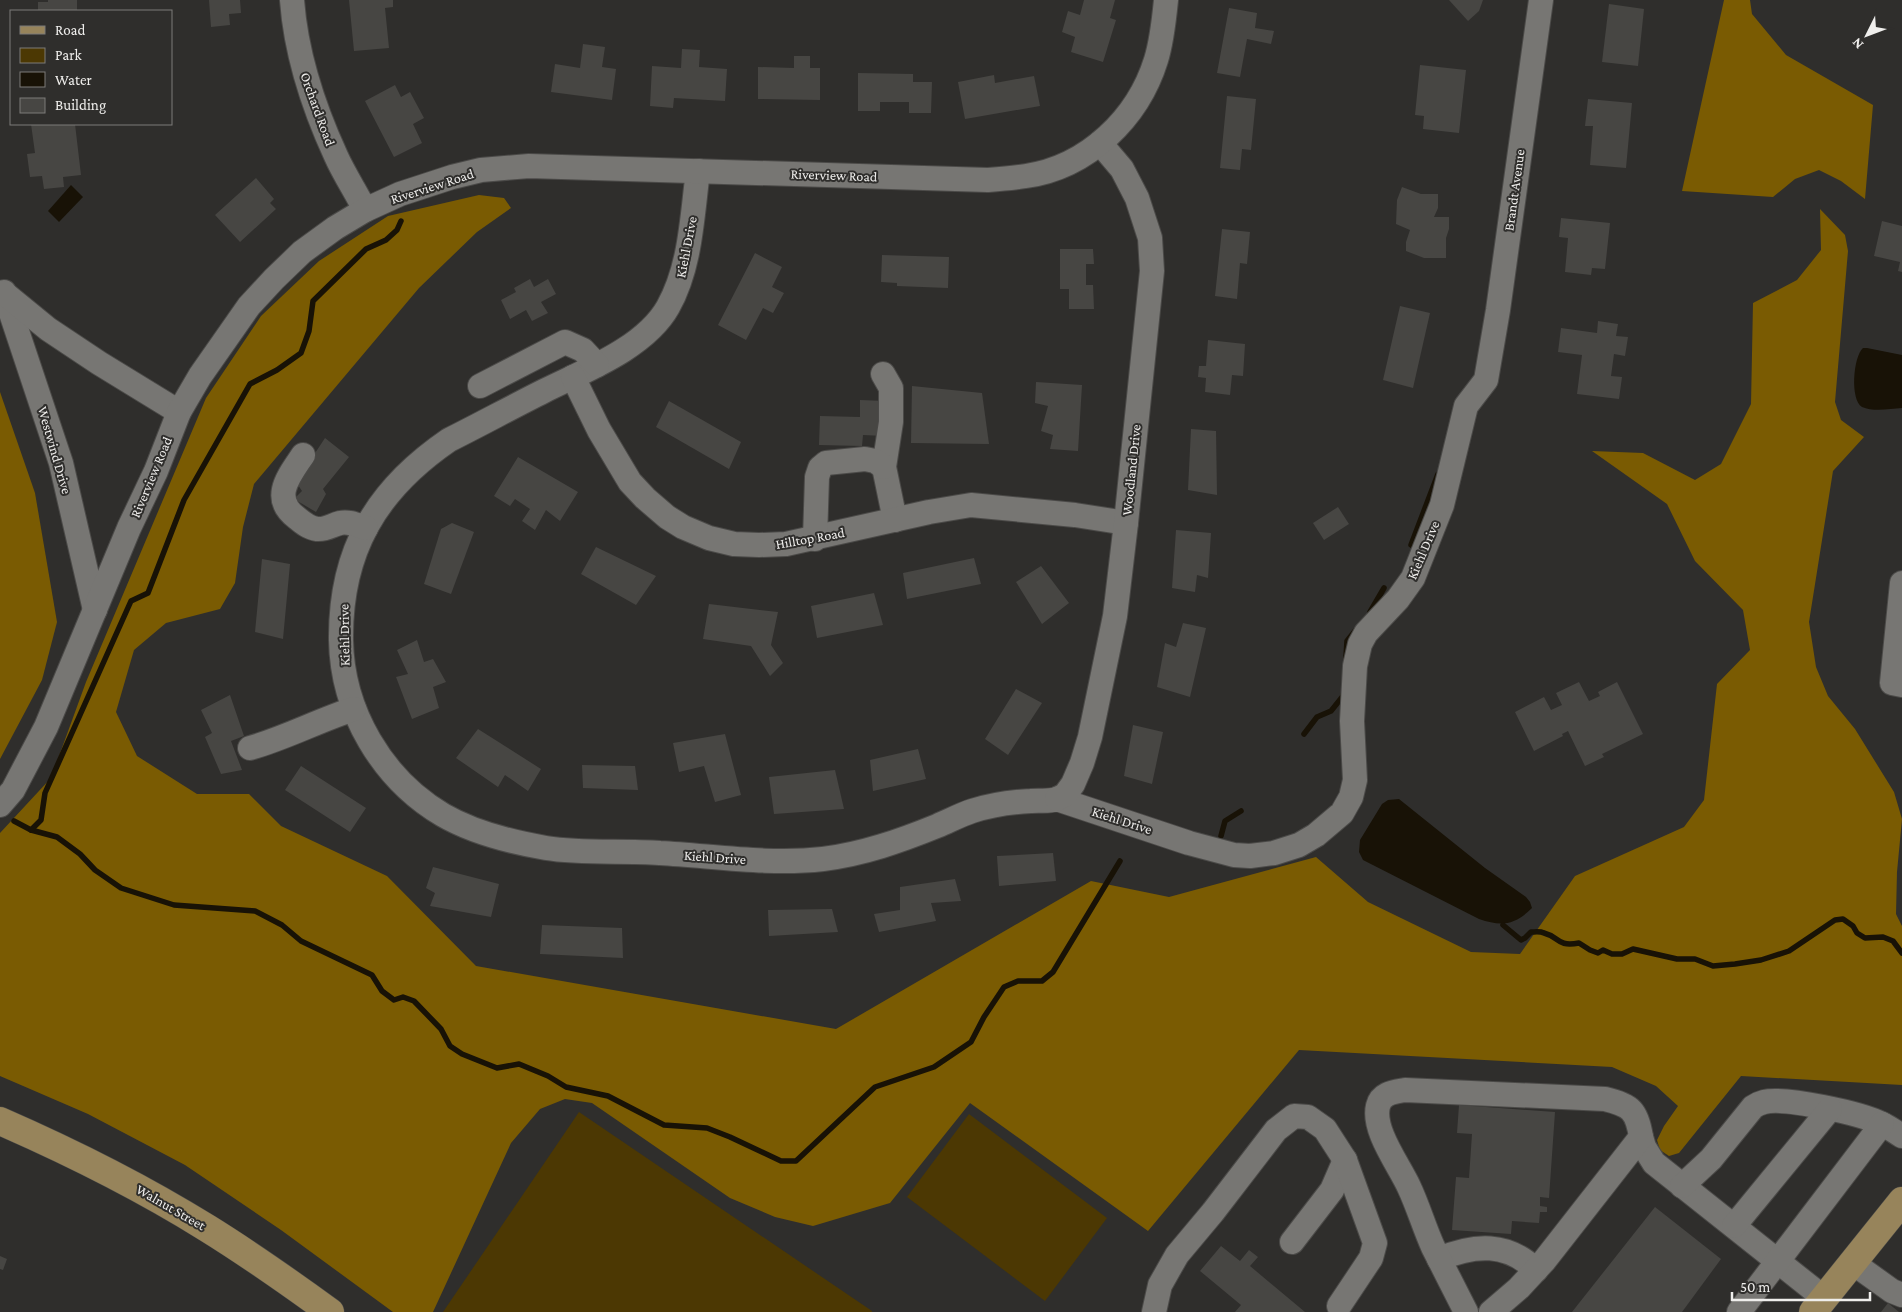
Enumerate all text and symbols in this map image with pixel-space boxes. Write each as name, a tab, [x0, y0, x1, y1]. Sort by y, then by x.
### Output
legend	[10, 10, 172, 125]
north arrow	[1842, 10, 1892, 60]
text: Road	[55, 22, 86, 38]
text: N	[1848, 34, 1866, 53]
text: Park	[55, 47, 82, 63]
street label: Orchard Road	[297, 70, 339, 148]
text: Water	[55, 72, 92, 88]
text: Building	[55, 97, 106, 114]
street label: Brandt Avenue	[1500, 148, 1528, 232]
street label: Riverview Road	[388, 165, 476, 207]
street label: Riverview Road	[791, 165, 878, 185]
street label: Kiehl Drive	[672, 215, 700, 279]
street label: Westwind Drive	[35, 404, 75, 496]
street label: Woodland Drive	[1118, 424, 1144, 516]
street label: Riverview Road	[127, 433, 176, 520]
street label: Kiehl Drive	[1403, 518, 1443, 582]
street label: Hilltop Road	[774, 524, 846, 552]
street label: Kiehl Drive	[335, 604, 353, 666]
street label: Kiehl Drive	[1090, 803, 1154, 837]
street label: Kiehl Drive	[683, 847, 747, 867]
street label: Walnut Street	[133, 1181, 209, 1233]
scale bar	[1732, 1270, 1870, 1302]
text: 50 m	[1740, 1279, 1770, 1295]

